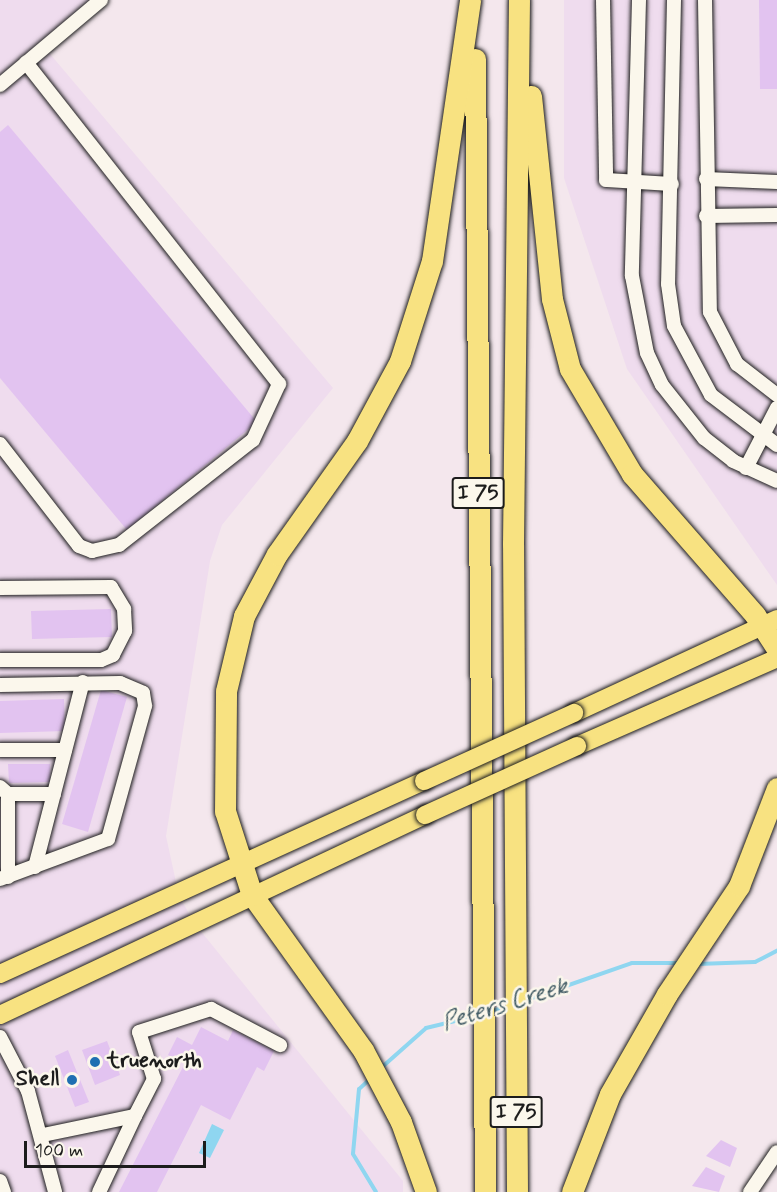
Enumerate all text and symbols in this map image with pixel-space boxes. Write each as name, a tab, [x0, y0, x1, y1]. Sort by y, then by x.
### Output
road number: I 75	[451, 475, 505, 511]
water label: Peters Creek	[438, 972, 572, 1038]
place label: truenorth	[107, 1049, 202, 1075]
marker: truenorth	[88, 1055, 102, 1069]
place label: Shell	[16, 1067, 60, 1093]
marker: Shell	[65, 1073, 79, 1087]
road number: I 75	[489, 1094, 543, 1130]
scale bar	[27, 1129, 208, 1167]
text: 100 m	[35, 1139, 83, 1163]

